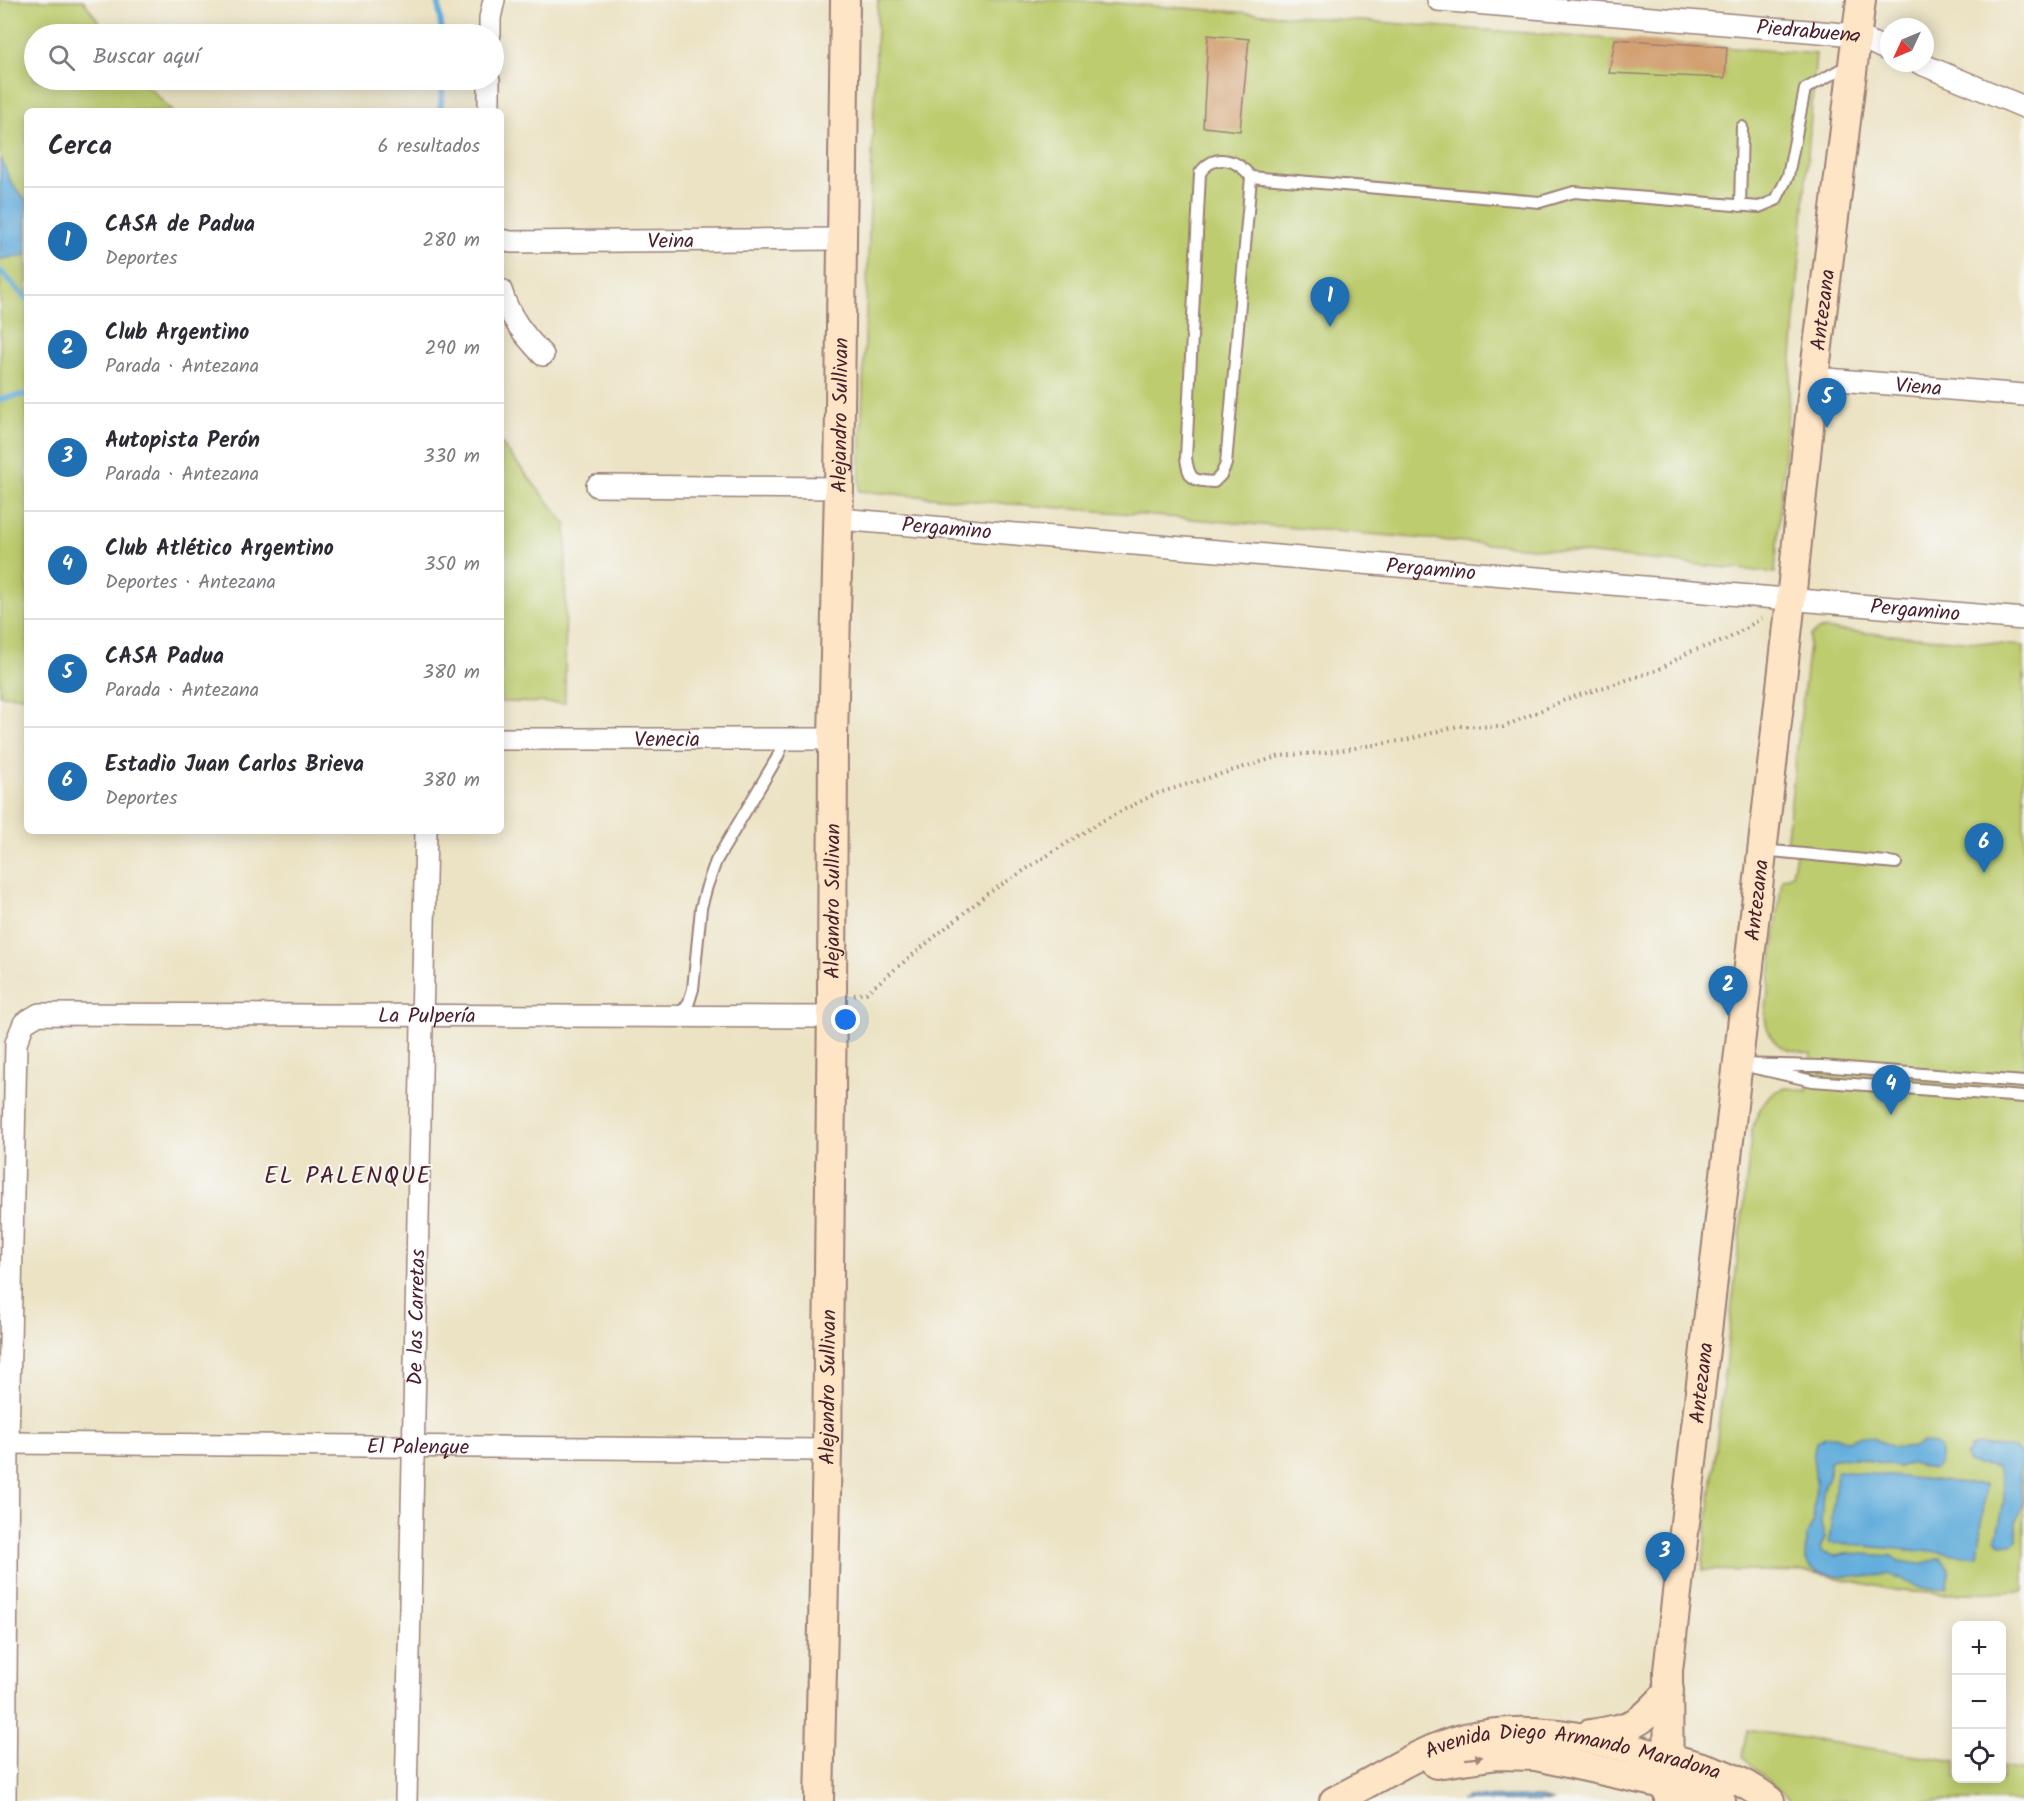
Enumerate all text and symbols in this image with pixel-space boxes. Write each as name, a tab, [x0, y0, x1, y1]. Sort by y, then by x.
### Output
street label: Piedrabuena	[1755, 12, 1867, 53]
north arrow	[1880, 18, 1934, 72]
search box	[24, 24, 504, 90]
text: Buscar aquí	[93, 40, 200, 75]
icon: search	[45, 41, 78, 74]
text: Cerca	[48, 126, 112, 168]
text: 6 resultados	[378, 131, 480, 163]
text: CASA de Padua	[105, 208, 255, 243]
text: 1	[64, 225, 71, 257]
text: 280 m	[422, 225, 480, 257]
street label: Veina	[647, 225, 694, 259]
text: Deportes	[105, 243, 177, 275]
street label: Antezana	[1803, 267, 1845, 353]
pin: 1	[1310, 278, 1350, 327]
text: Club Argentino	[105, 316, 249, 351]
text: 2	[62, 333, 73, 365]
text: 290 m	[425, 333, 480, 365]
street label: Alejandro Sullivan	[824, 337, 859, 493]
text: Parada · Antezana	[105, 351, 259, 383]
street label: Viena	[1894, 370, 1943, 406]
pin: 5	[1808, 378, 1846, 428]
text: Autopista Perón	[105, 424, 260, 459]
text: 3	[62, 441, 73, 473]
text: 330 m	[423, 441, 480, 473]
text: Parada · Antezana	[105, 459, 259, 491]
street label: Pergamino	[900, 509, 993, 550]
text: Club Atlético Argentino	[105, 532, 334, 567]
text: 4	[62, 549, 73, 581]
text: 350 m	[424, 549, 480, 581]
street label: Pergamino	[1384, 550, 1477, 591]
text: Deportes · Antezana	[105, 567, 276, 599]
street label: Pergamino	[1869, 591, 1961, 632]
text: CASA Padua	[105, 640, 224, 675]
text: 5	[62, 657, 73, 689]
text: 380 m	[423, 657, 480, 689]
text: Parada · Antezana	[105, 675, 259, 707]
street label: Venecia	[634, 724, 700, 757]
text: Estadio Juan Carlos Brieva	[105, 748, 364, 783]
text: 6	[62, 765, 73, 797]
text: 380 m	[423, 765, 480, 797]
text: Deportes	[105, 783, 177, 815]
street label: Alejandro Sullivan	[817, 823, 851, 979]
pin: 6	[1964, 824, 2004, 873]
street label: Antezana	[1737, 858, 1779, 943]
pin: 2	[1708, 966, 1748, 1016]
street label: La Pulpería	[378, 1000, 476, 1034]
your location	[831, 1005, 860, 1034]
pin: 4	[1872, 1066, 1910, 1115]
district label: EL PALENQUE	[264, 1157, 432, 1196]
street label: De las Carretas	[400, 1248, 435, 1386]
street label: Alejandro Sullivan	[812, 1309, 847, 1465]
street label: Antezana	[1682, 1341, 1724, 1426]
street label: El Palenque	[367, 1431, 470, 1465]
pin: 3	[1646, 1532, 1684, 1582]
map controls	[1952, 1621, 2006, 1783]
button: +	[1952, 1621, 2006, 1675]
button: −	[1952, 1675, 2006, 1729]
street label: Avenida Diego Armando Maradona	[1420, 1717, 1725, 1790]
button: locate	[1952, 1729, 2006, 1783]
one-way arrow	[1464, 1753, 1483, 1762]

